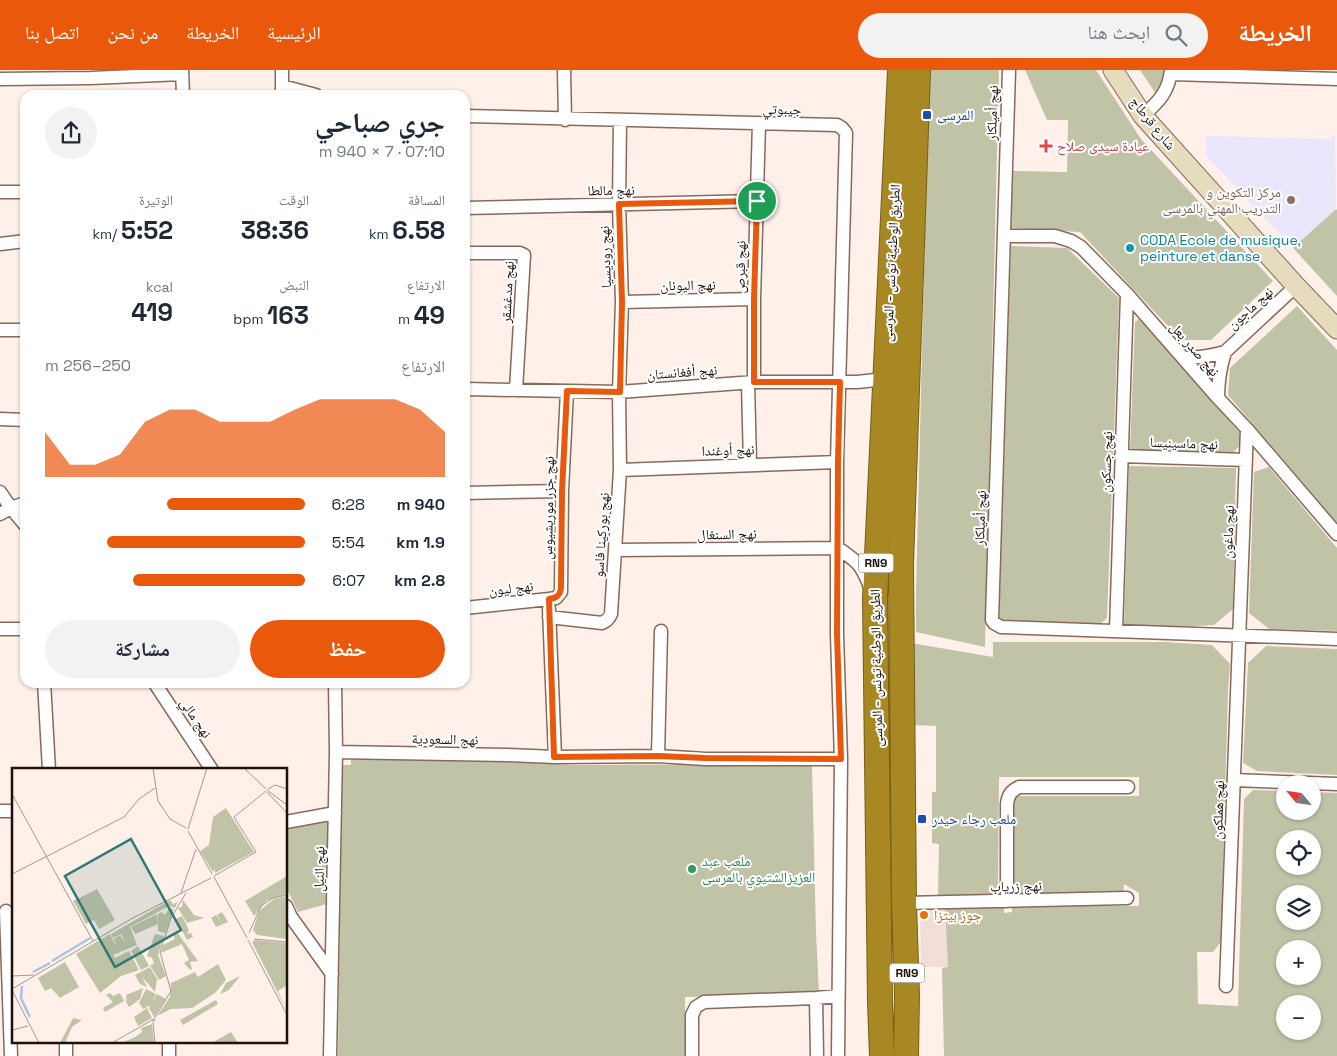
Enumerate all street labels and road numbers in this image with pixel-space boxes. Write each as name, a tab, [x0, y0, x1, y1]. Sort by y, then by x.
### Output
street label: نهج أميلكار	[982, 85, 1003, 142]
street label: شارع قرطاج	[1125, 93, 1180, 154]
street label: جيبوتي	[762, 100, 802, 121]
street label: نهج مالطا	[587, 181, 635, 200]
street label: الطريق الوطنية تونس - المرسى	[878, 184, 905, 342]
street label: نهج روديسيا	[595, 225, 616, 289]
street label: نهج قبرص	[731, 240, 750, 294]
street label: نهج مدغشقر	[496, 260, 519, 325]
street label: نهج اليونان	[660, 276, 716, 295]
street label: نهج ماجون	[1223, 283, 1277, 334]
street label: نهج صدر بعل	[1166, 318, 1224, 381]
street label: نهج أفغانستان	[646, 361, 718, 384]
street label: نهج جسكون	[1096, 431, 1117, 493]
street label: نهج ماسينيسا	[1150, 433, 1219, 454]
street label: نهج أوغندا	[701, 440, 755, 461]
street label: نهج جزر موريشيوس	[538, 456, 559, 560]
street label: نهج أميلكار	[970, 490, 991, 547]
street label: نهج بوركينا فاسو	[589, 492, 614, 578]
street label: نهج ماغون	[1218, 505, 1239, 559]
street label: نهج السنغال	[697, 524, 757, 545]
road number: RN9	[858, 553, 894, 572]
street label: نهج ليون	[488, 577, 535, 600]
street label: الطريق الوطنية تونس - المرسى	[866, 589, 887, 747]
street label: نهج مالي	[174, 694, 216, 743]
street label: نهج السعودية	[411, 729, 479, 750]
street label: نهج هملكون	[1208, 780, 1229, 840]
street label: نهج النيل	[310, 846, 329, 892]
street label: نهج زرياب	[990, 877, 1042, 896]
road number: RN9	[890, 964, 924, 982]

